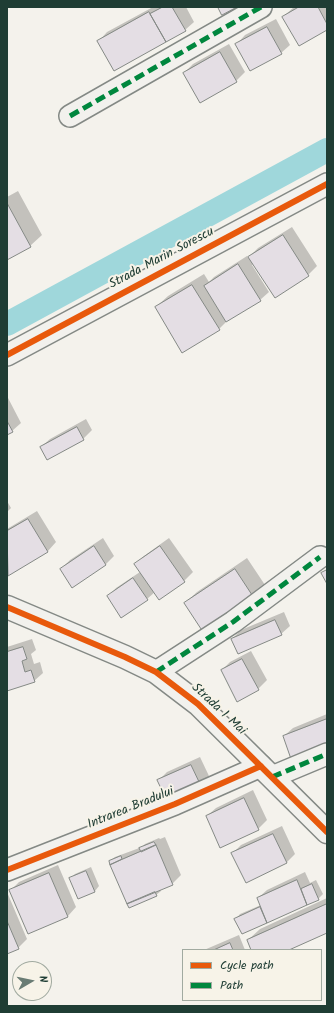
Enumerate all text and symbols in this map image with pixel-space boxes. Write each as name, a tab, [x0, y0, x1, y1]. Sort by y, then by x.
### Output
street label: Strada Marin Sorescu	[107, 225, 217, 293]
street label: Strada 1 Mai	[187, 681, 249, 739]
street label: Intrarea Bradului	[86, 785, 176, 833]
legend	[182, 949, 322, 1001]
text: Cycle path	[220, 956, 274, 975]
north arrow	[12, 961, 52, 1001]
text: N	[33, 974, 52, 984]
text: Path	[220, 976, 243, 995]

